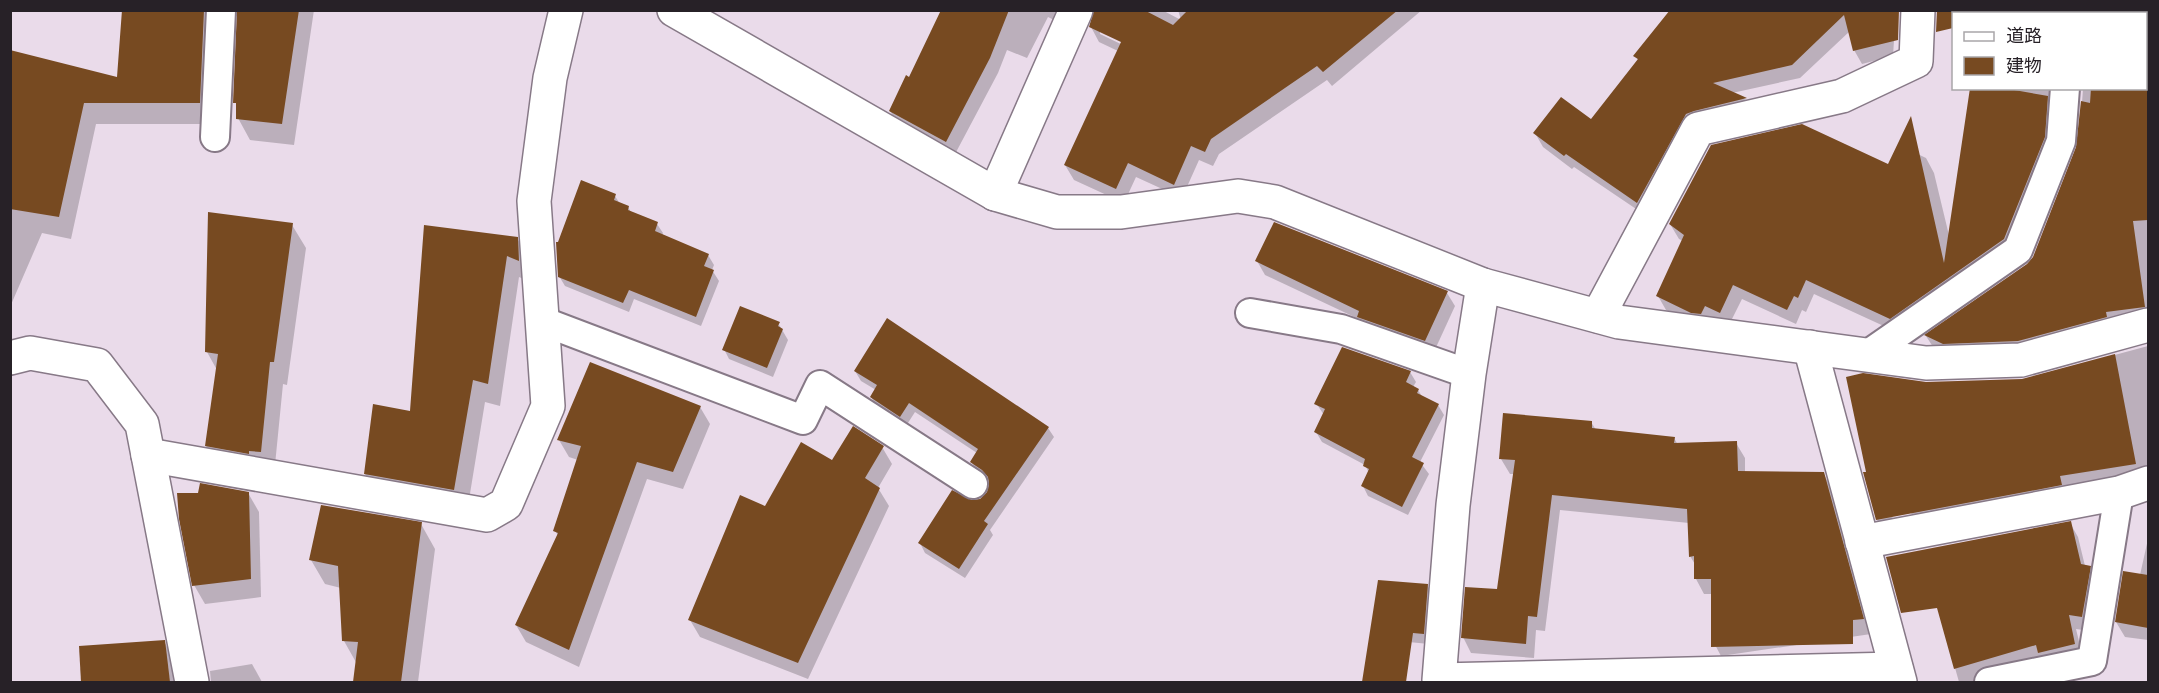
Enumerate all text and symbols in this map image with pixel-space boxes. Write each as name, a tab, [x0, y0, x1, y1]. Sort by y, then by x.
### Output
legend	[1952, 12, 2147, 90]
text: 道路	[2006, 24, 2042, 47]
text: 建物	[2006, 54, 2042, 77]

